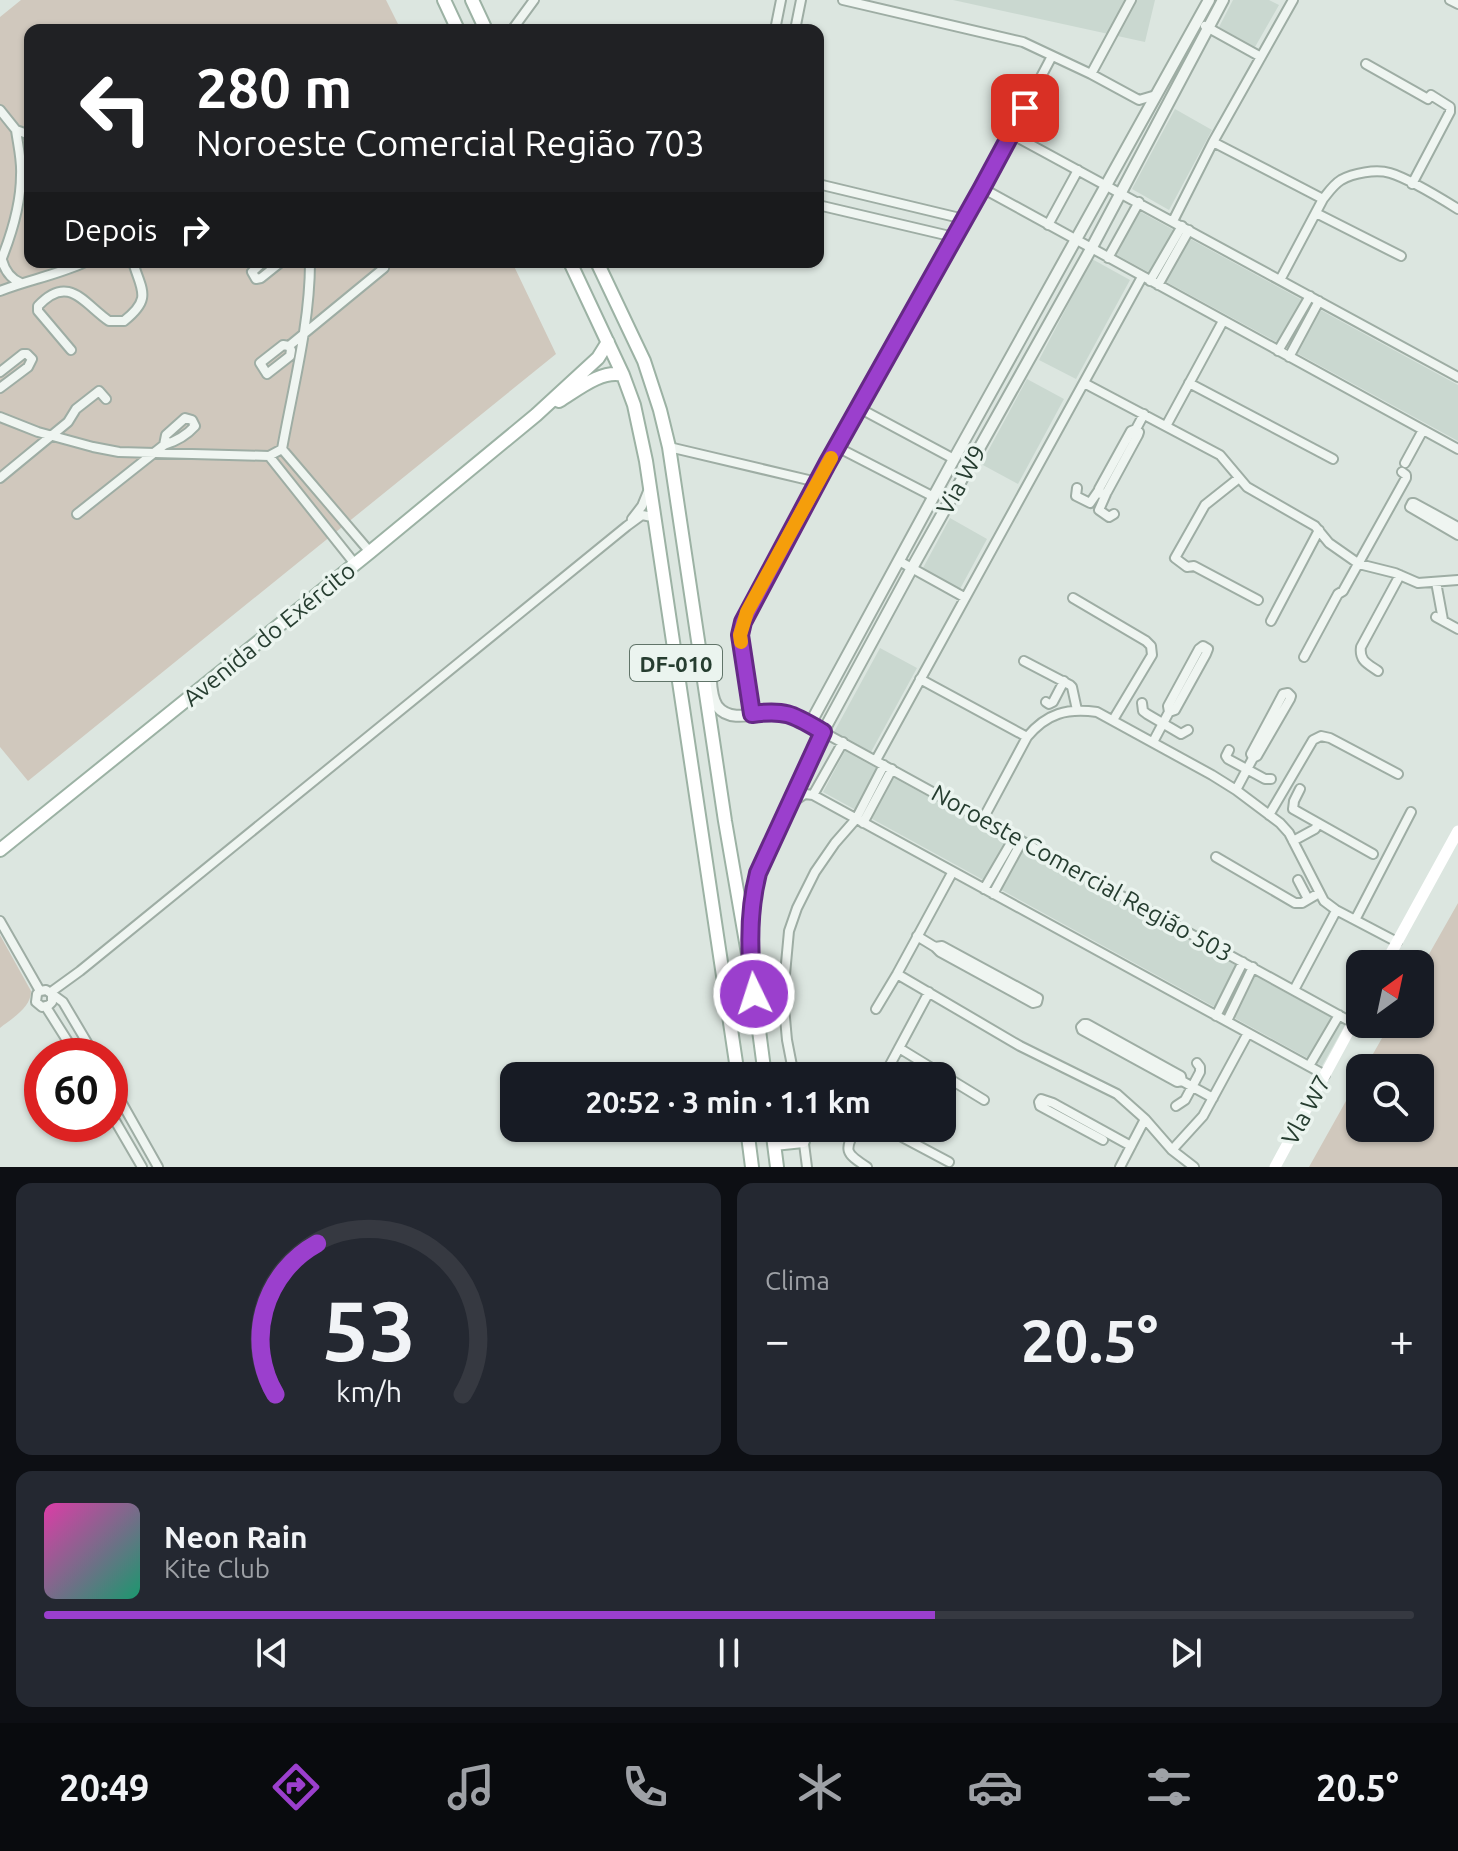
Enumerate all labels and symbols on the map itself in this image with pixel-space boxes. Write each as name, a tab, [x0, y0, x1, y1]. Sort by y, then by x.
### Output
pin	[991, 74, 1059, 142]
street label: Via W9	[931, 440, 991, 520]
street label: Avenida do Exército	[178, 556, 360, 712]
road number: DF-010	[630, 645, 722, 681]
street label: Noroeste Comercial Região 503	[927, 779, 1237, 967]
north arrow	[1346, 950, 1434, 1038]
position arrow	[712, 952, 796, 1036]
speed limit sign: 60	[24, 1038, 128, 1142]
street label: Vla W7	[1276, 1071, 1336, 1149]

